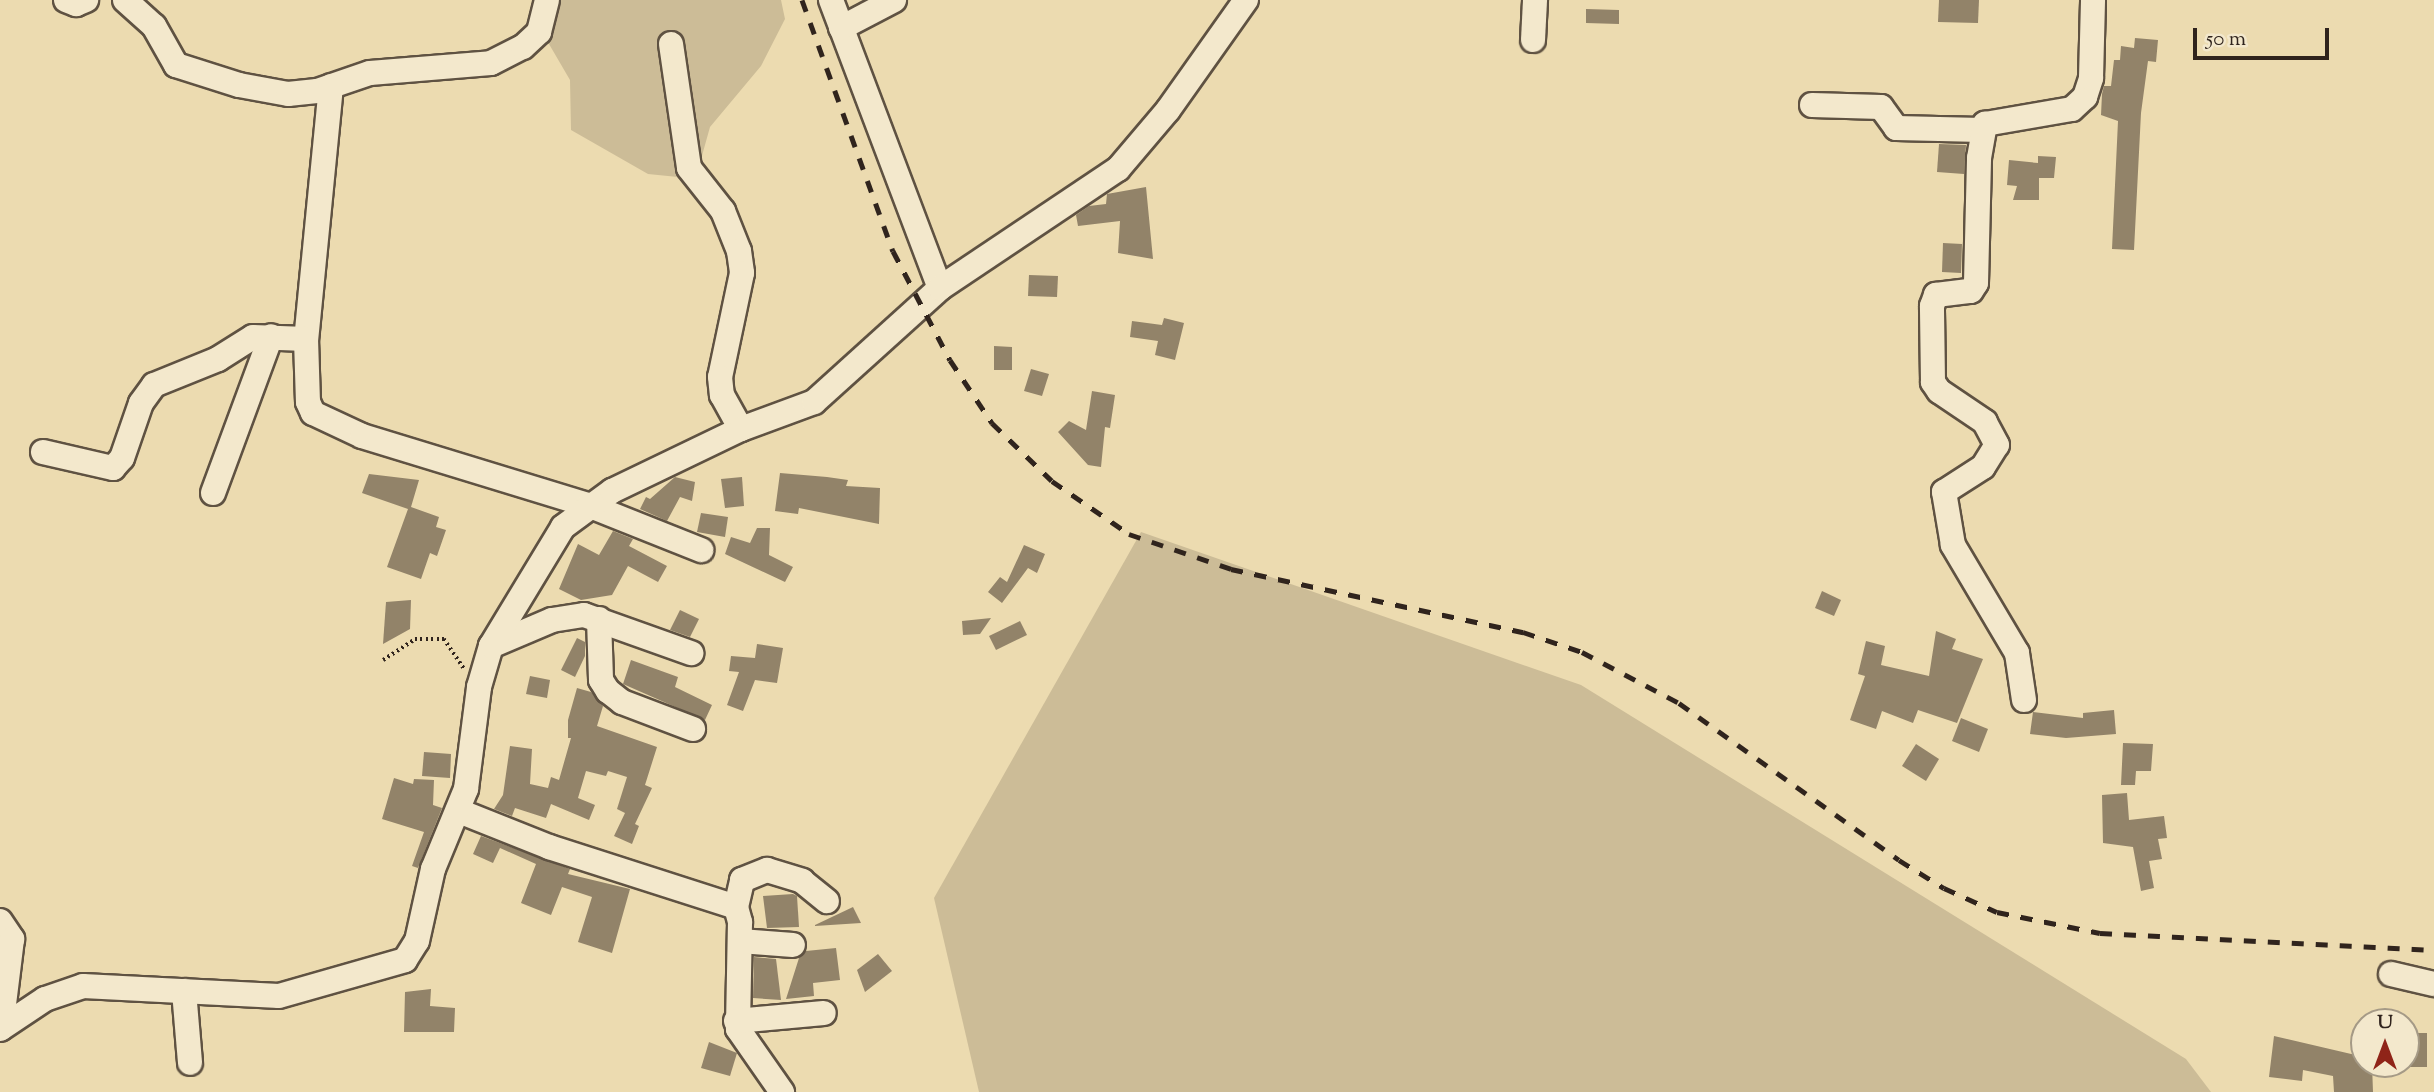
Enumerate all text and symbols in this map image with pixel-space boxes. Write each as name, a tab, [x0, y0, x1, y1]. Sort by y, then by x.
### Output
scale bar	[2196, 14, 2332, 58]
text: 50 m	[2206, 25, 2246, 55]
north arrow	[2350, 1008, 2420, 1078]
text: U	[2377, 1010, 2393, 1037]

